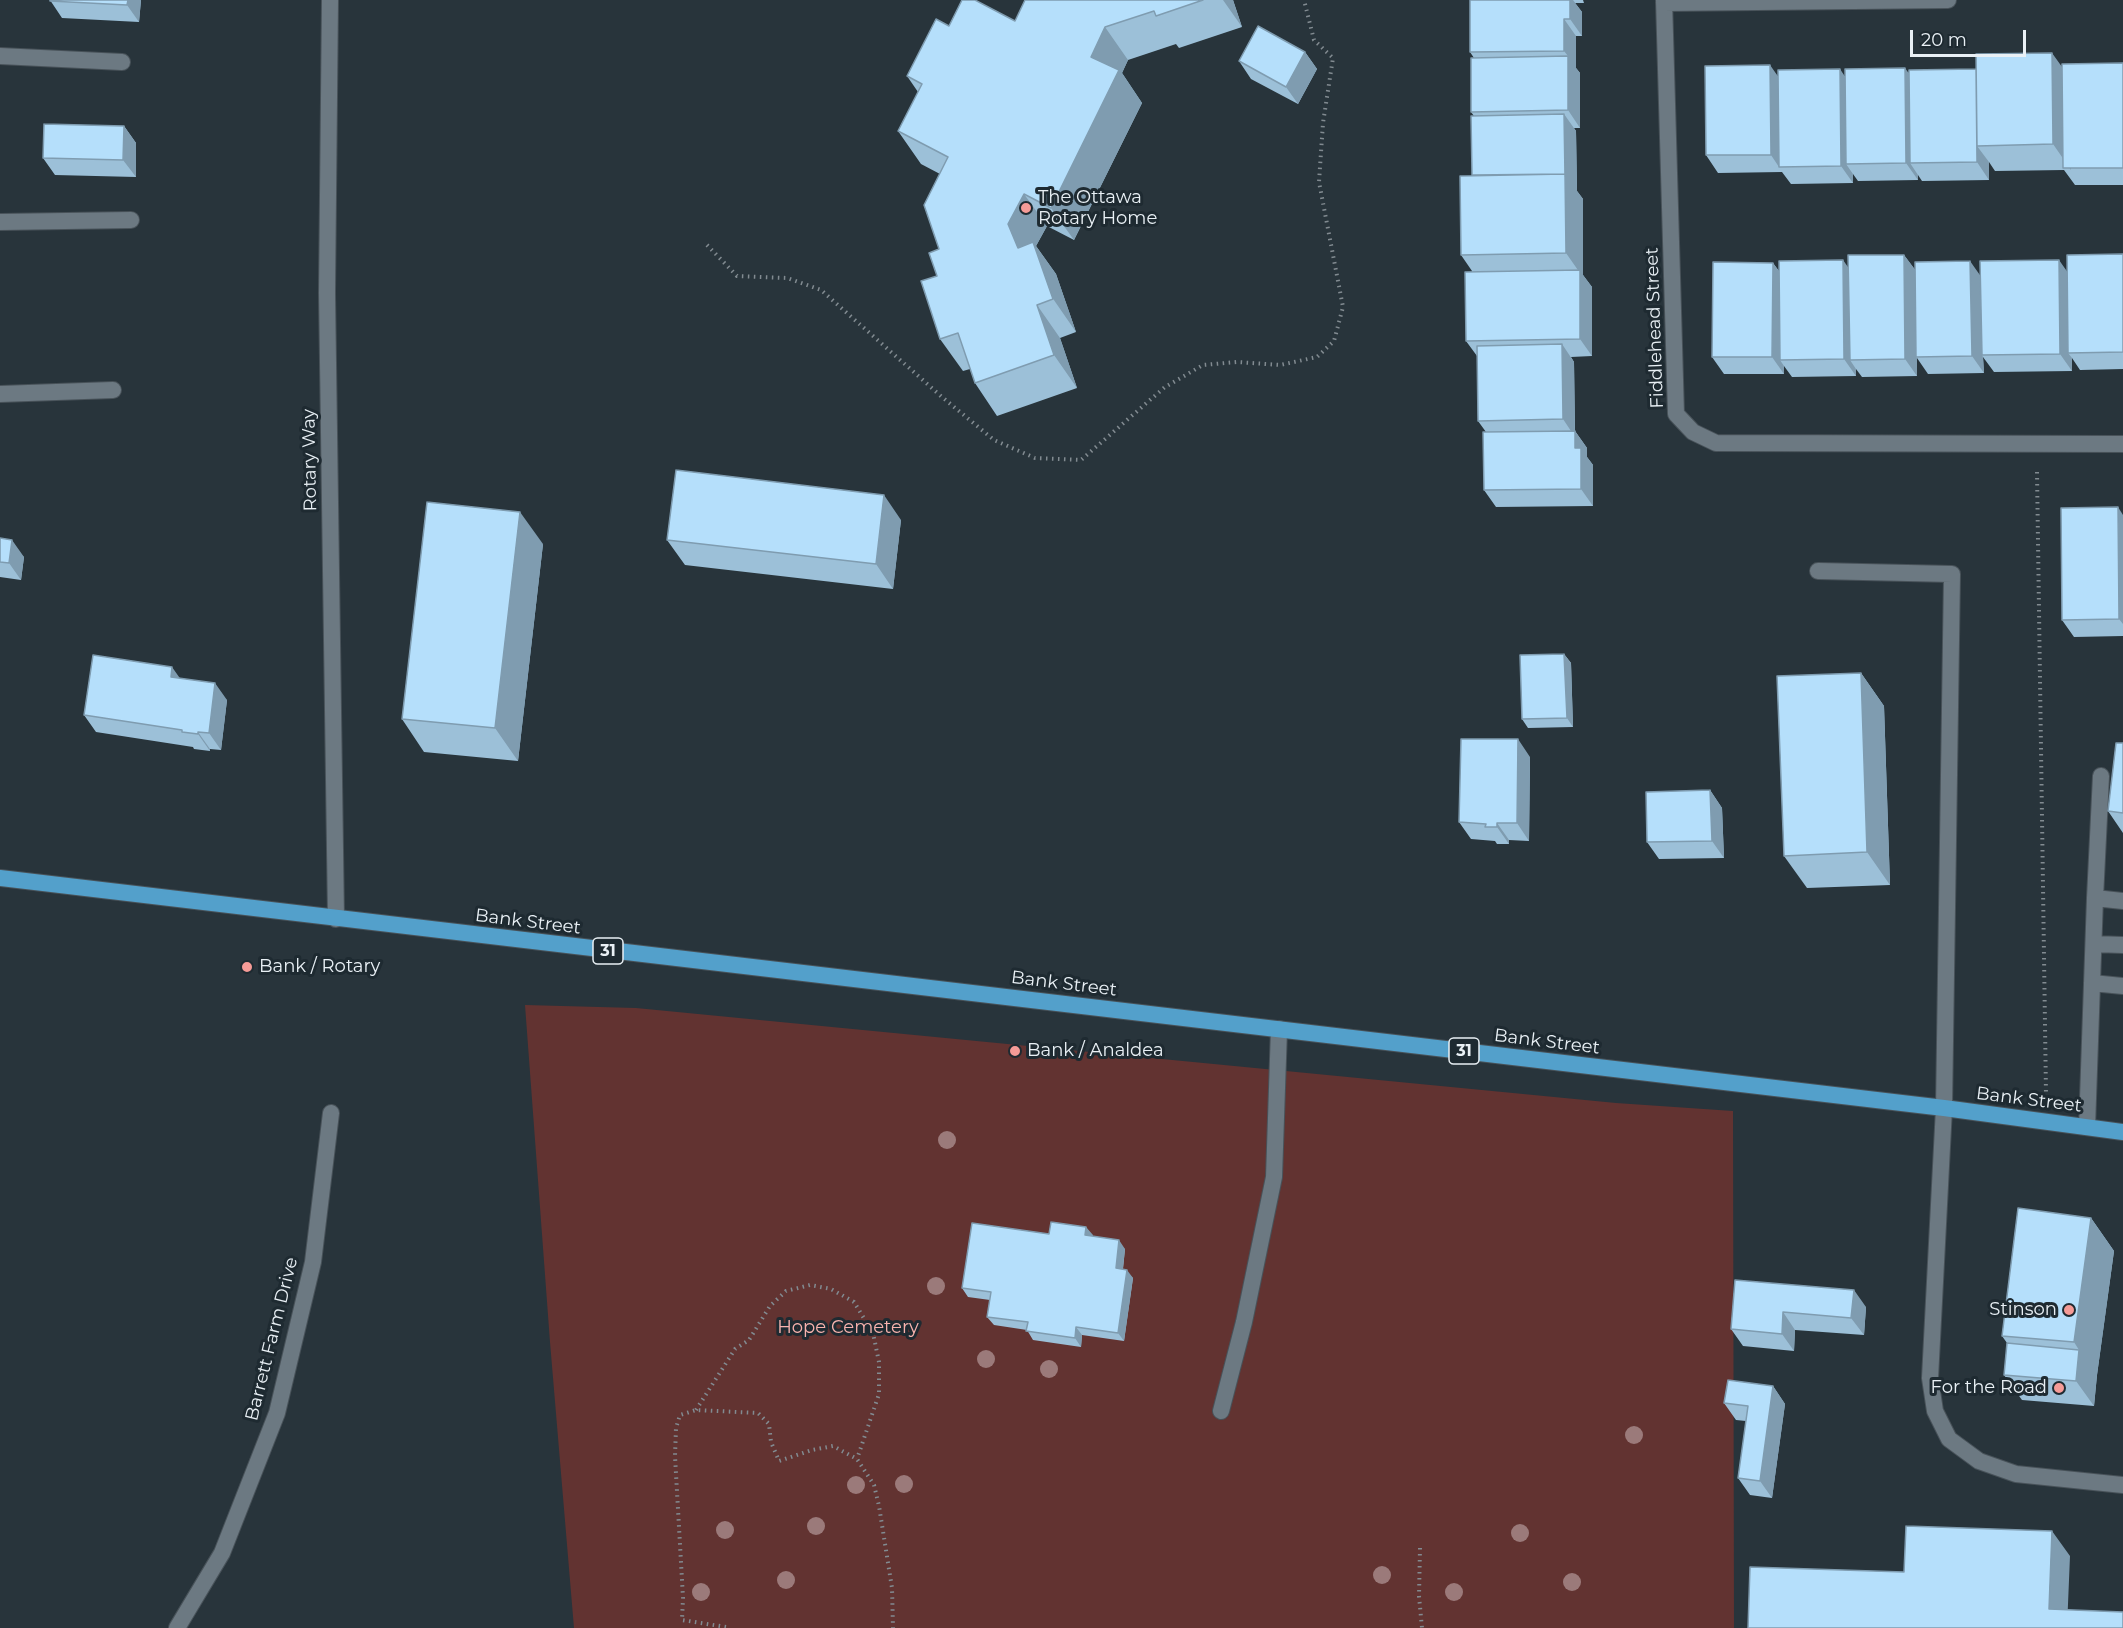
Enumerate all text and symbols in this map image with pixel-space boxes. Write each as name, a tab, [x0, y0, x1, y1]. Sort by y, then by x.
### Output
scale bar	[1913, 18, 2028, 56]
text: 20 m	[1921, 29, 1967, 51]
place label: The Ottawa Rotary Home	[1038, 187, 1157, 230]
marker: The Ottawa Rotary Home	[1019, 201, 1033, 215]
street label: Fiddlehead Street	[1641, 247, 1669, 409]
street label: Rotary Way	[298, 409, 322, 511]
street label: Bank Street	[474, 905, 582, 939]
road number: 31	[593, 938, 623, 964]
place label: Bank / Rotary	[259, 956, 380, 978]
marker: Bank / Rotary	[240, 960, 254, 974]
street label: Bank Street	[1010, 967, 1118, 1001]
street label: Bank Street	[1493, 1025, 1601, 1059]
road number: 31	[1449, 1038, 1479, 1064]
place label: Bank / Analdea	[1027, 1040, 1164, 1062]
marker: Bank / Analdea	[1008, 1044, 1022, 1058]
street label: Bank Street	[1975, 1083, 2083, 1117]
street label: Barrett Farm Drive	[241, 1255, 303, 1423]
place label: Stinson	[1989, 1299, 2057, 1321]
marker: Stinson	[2062, 1303, 2076, 1317]
park label: Hope Cemetery	[777, 1317, 919, 1339]
place label: For the Road	[1931, 1377, 2047, 1399]
marker: For the Road	[2052, 1381, 2066, 1395]

